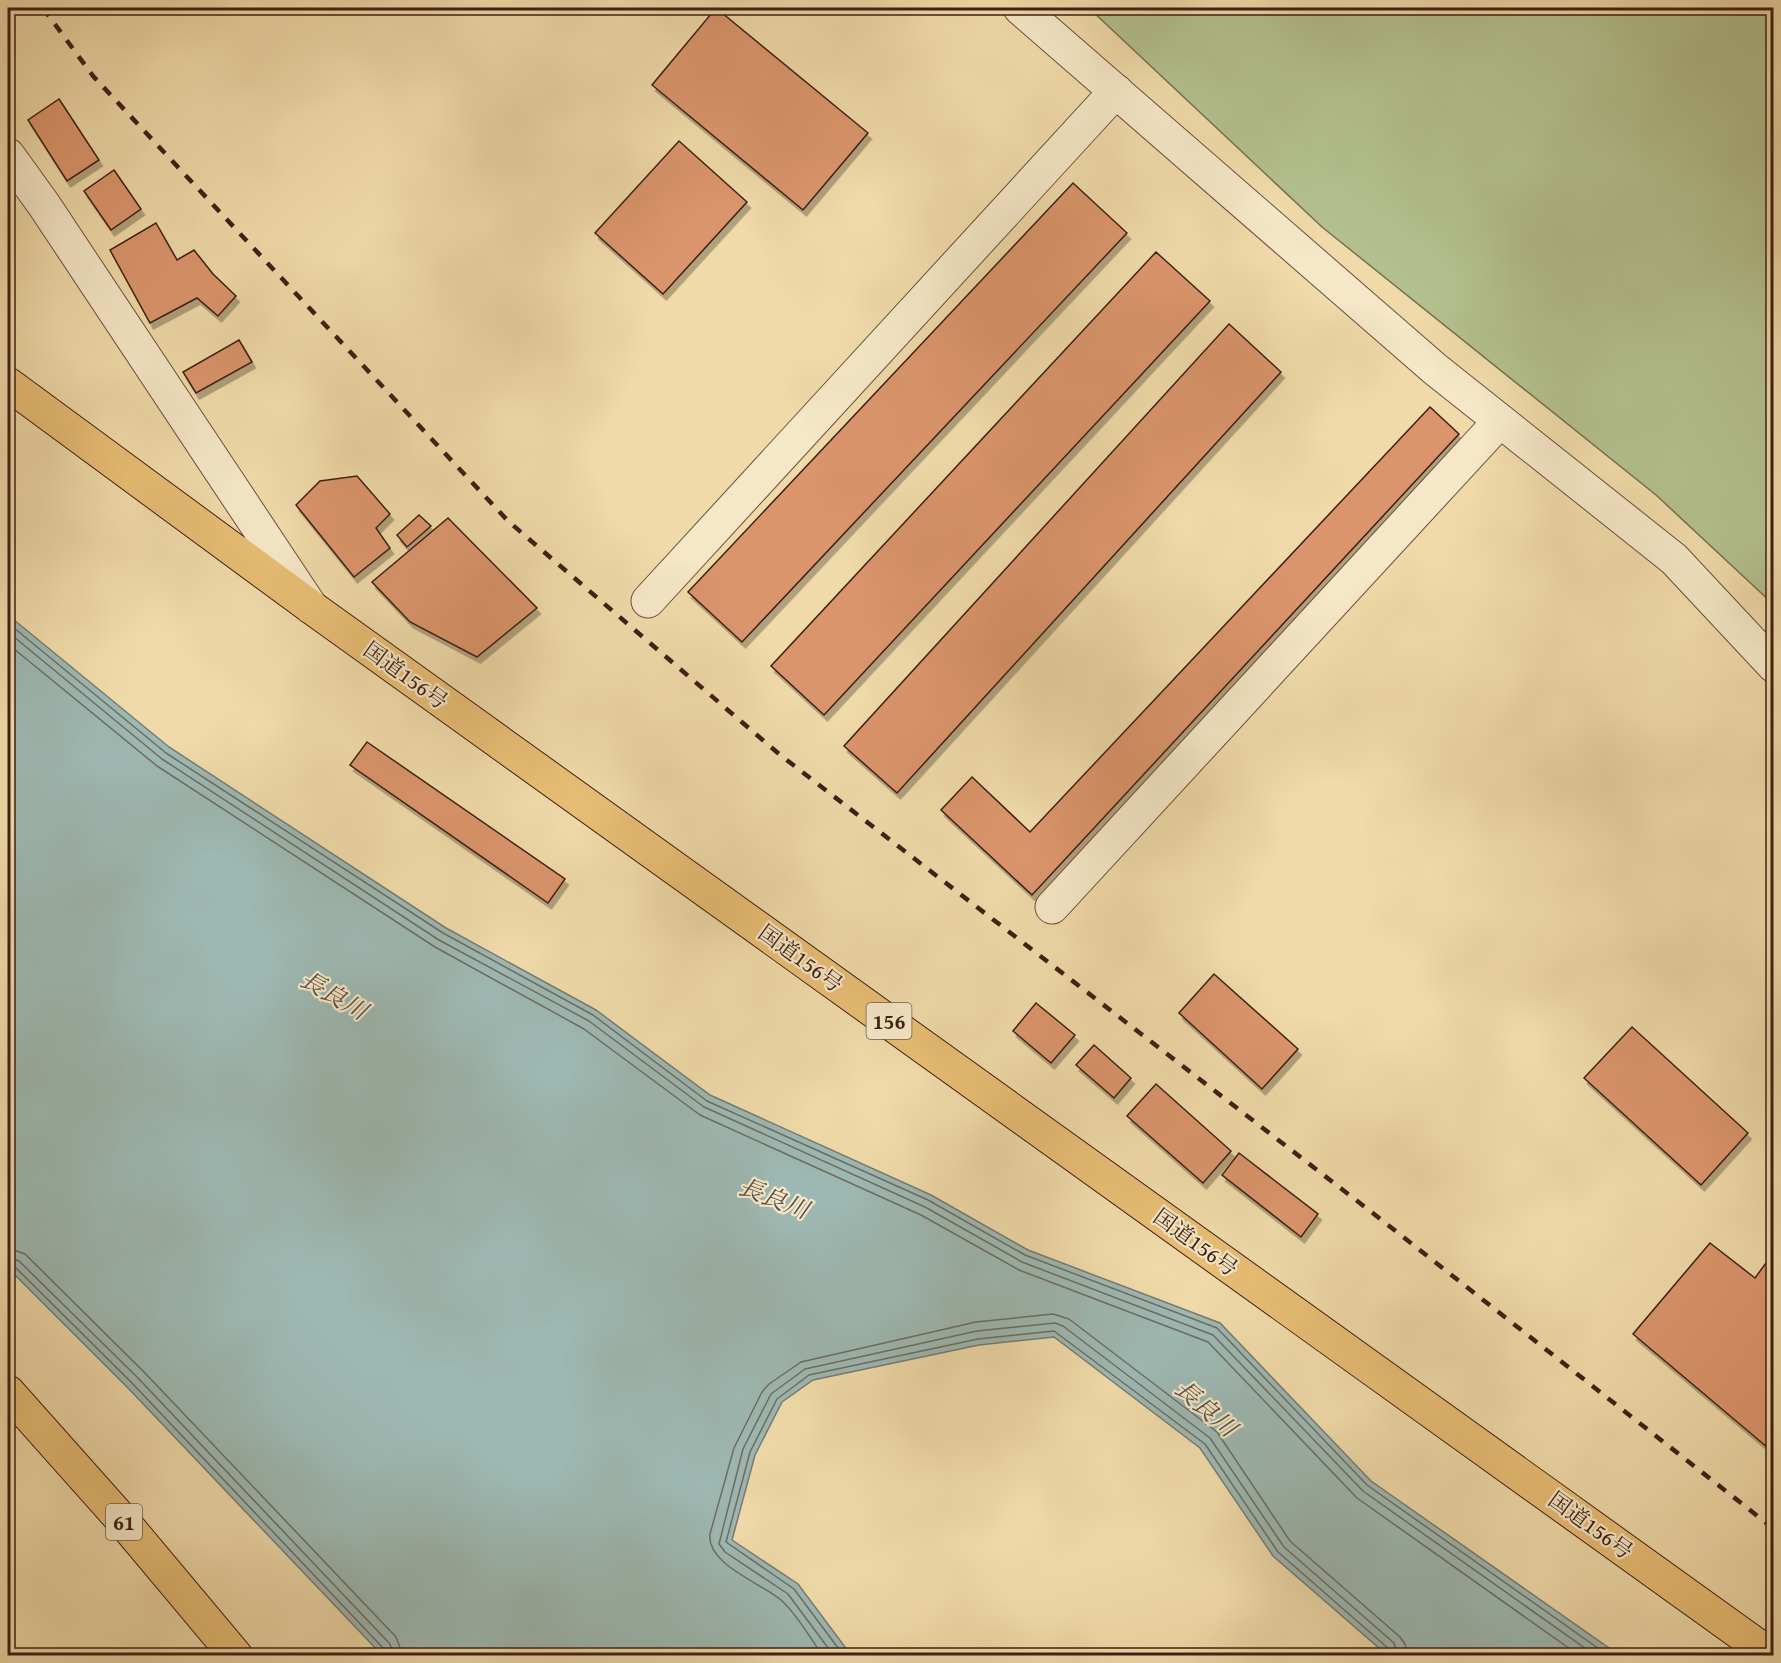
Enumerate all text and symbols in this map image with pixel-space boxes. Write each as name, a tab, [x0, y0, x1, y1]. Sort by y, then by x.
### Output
street label: 国道156号	[357, 633, 455, 717]
street label: 国道156号	[752, 916, 850, 1000]
water label: 長良川	[294, 962, 377, 1030]
road number: 156	[866, 1003, 912, 1039]
water label: 長良川	[734, 1169, 817, 1228]
street label: 国道156号	[1147, 1200, 1245, 1284]
water label: 長良川	[1167, 1371, 1247, 1447]
street label: 国道156号	[1542, 1483, 1640, 1567]
road number: 61	[106, 1504, 142, 1540]

